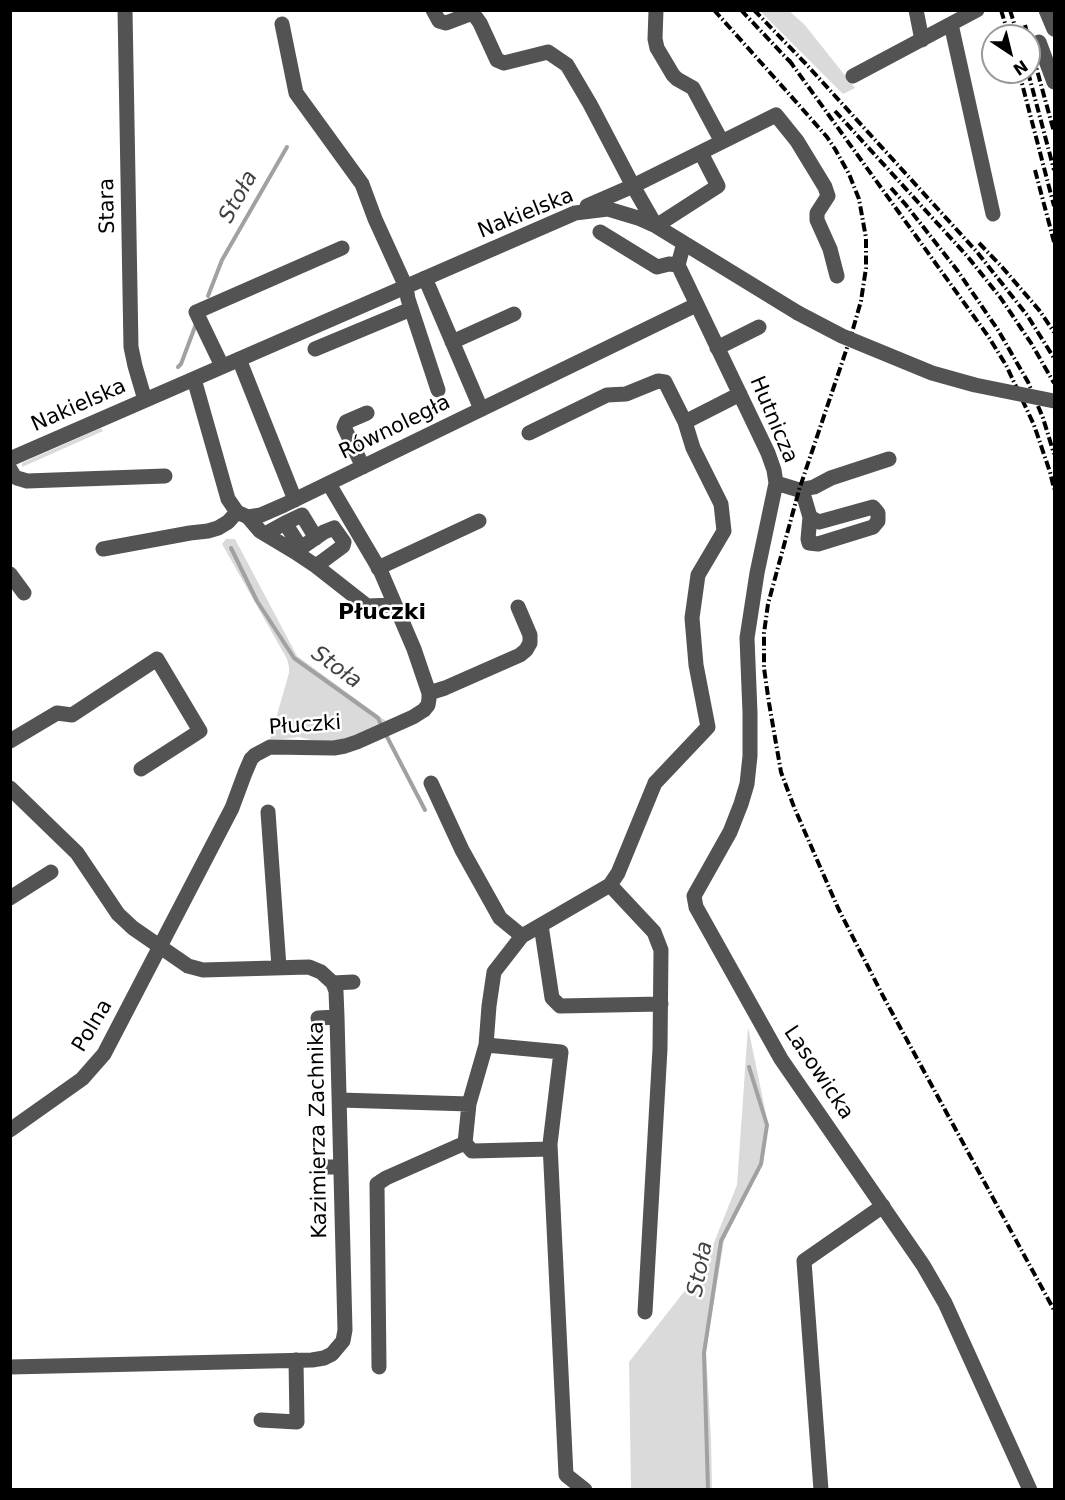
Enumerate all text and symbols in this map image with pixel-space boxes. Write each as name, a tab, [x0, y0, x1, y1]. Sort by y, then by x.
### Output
north arrow	[981, 24, 1041, 84]
text: N	[1010, 56, 1031, 79]
water label: Stoła	[214, 166, 264, 228]
street label: Stara	[95, 178, 121, 234]
street label: Nakielska	[474, 183, 578, 245]
street label: Hutnicza	[743, 373, 803, 467]
street label: Nakielska	[28, 374, 130, 438]
street label: Równoległa	[335, 390, 455, 466]
district label: Płuczki	[338, 600, 426, 626]
water label: Stoła	[306, 641, 366, 695]
street label: Płuczki	[268, 711, 342, 741]
street label: Polna	[68, 995, 118, 1057]
street label: Kazimierza Zachnika	[305, 1021, 333, 1239]
street label: Lasowicka	[777, 1021, 859, 1125]
water label: Stoła	[683, 1239, 719, 1299]

